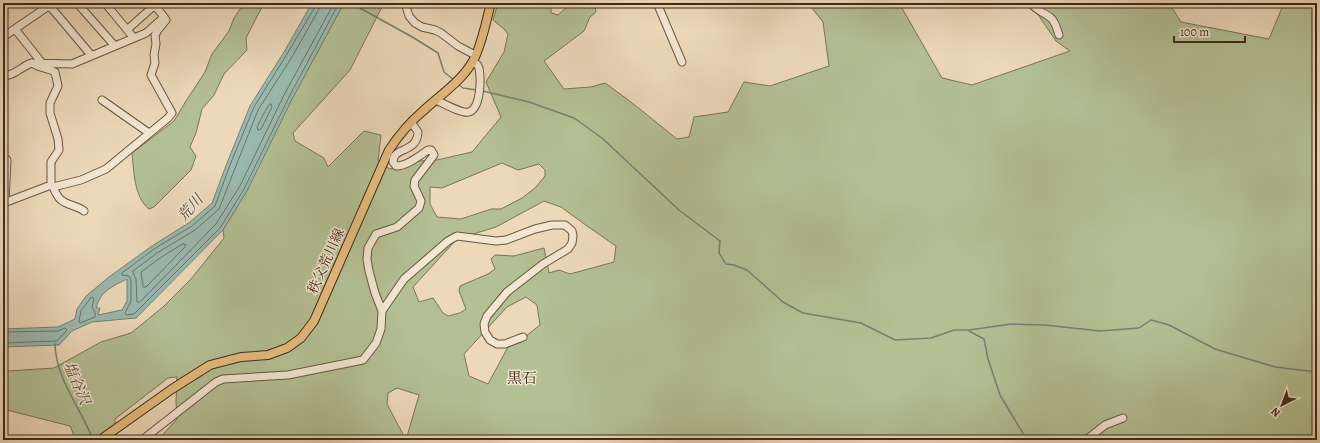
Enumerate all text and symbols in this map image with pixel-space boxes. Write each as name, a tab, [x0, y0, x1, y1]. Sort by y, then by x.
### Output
scale bar	[1174, 18, 1245, 44]
text: 100 m	[1180, 24, 1209, 40]
water label: 荒川	[173, 189, 209, 226]
street label: 秩父荒川線	[303, 225, 349, 297]
water label: 塩谷沢	[59, 358, 96, 409]
district label: 黒石	[507, 368, 537, 388]
north arrow	[1262, 385, 1302, 425]
text: N	[1268, 404, 1284, 420]

